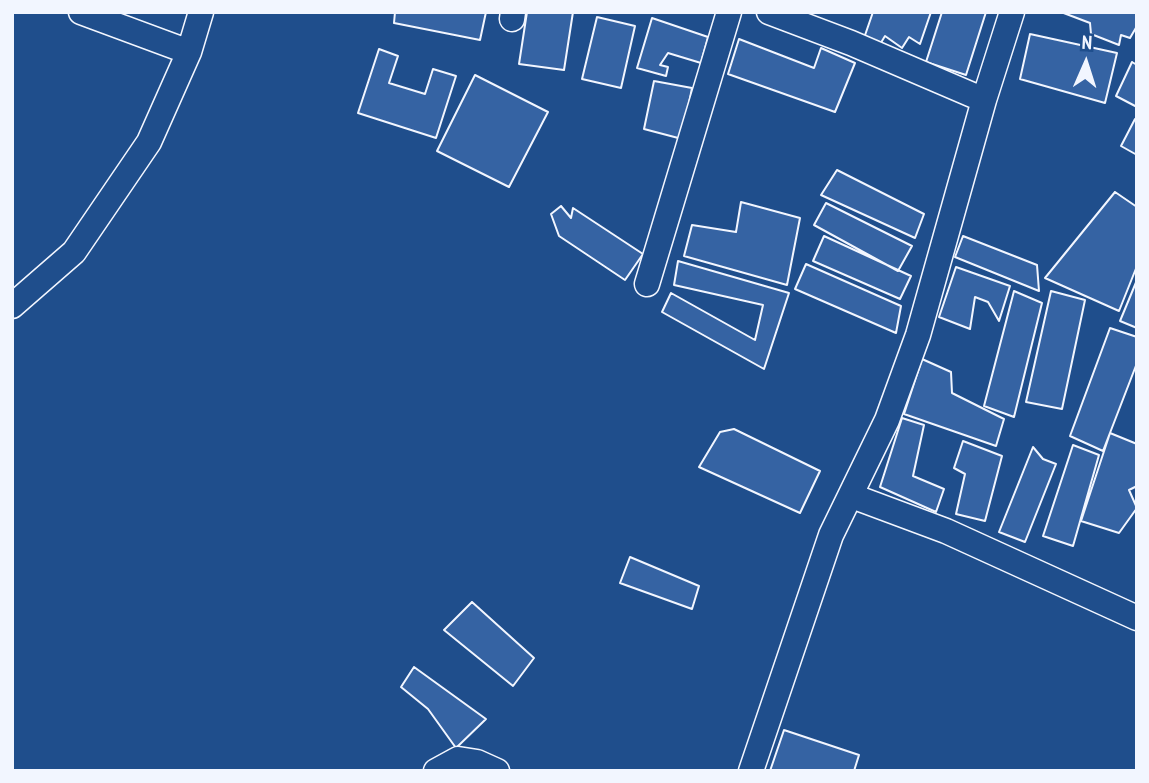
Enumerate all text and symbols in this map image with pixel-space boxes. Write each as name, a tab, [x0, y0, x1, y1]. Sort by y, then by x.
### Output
north arrow	[1051, 28, 1121, 98]
text: N	[1081, 30, 1093, 54]

